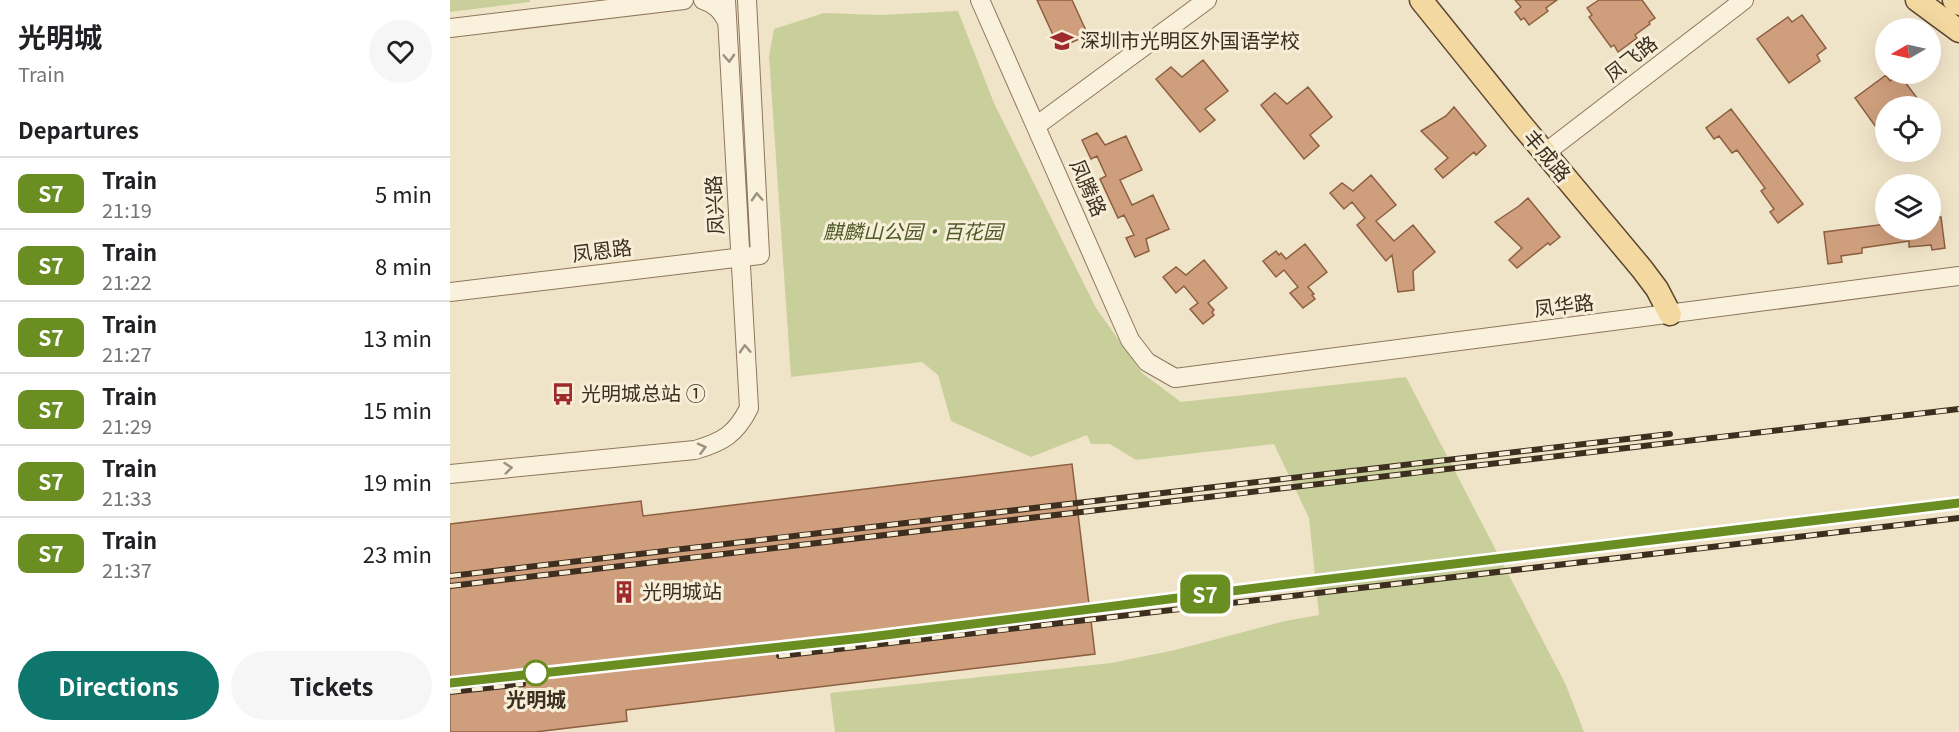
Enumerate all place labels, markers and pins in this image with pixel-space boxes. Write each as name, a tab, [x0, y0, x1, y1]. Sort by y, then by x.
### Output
place label: 深圳市光明区外国语学校	[1080, 25, 1300, 54]
school or university icon: 深圳市光明区外国语学校	[1049, 28, 1075, 54]
place label: 光明城总站 ①	[581, 378, 705, 407]
bus stop icon: 光明城总站 ①	[550, 381, 576, 407]
place label: 光明城站	[642, 576, 722, 605]
building icon: 光明城站	[611, 579, 637, 605]
marker: 光明城	[523, 660, 549, 686]
place label: 光明城	[506, 684, 566, 713]

